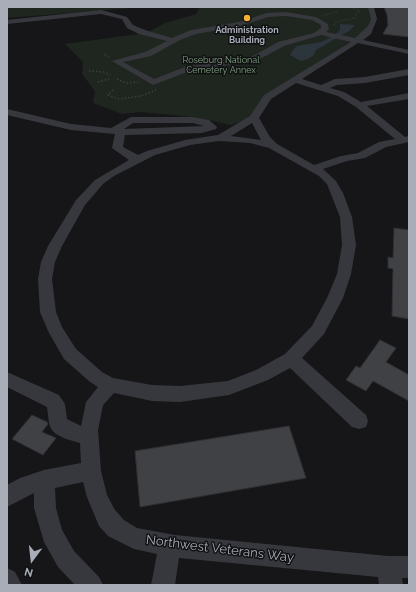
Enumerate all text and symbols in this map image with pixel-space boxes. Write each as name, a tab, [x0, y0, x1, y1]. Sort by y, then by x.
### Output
marker: Administration Building	[242, 13, 252, 23]
place label: Administration Building	[215, 25, 279, 46]
park label: Roseburg National Cemetery Annex	[182, 55, 260, 76]
street label: Northwest Veterans Way	[145, 532, 295, 566]
north arrow	[12, 540, 52, 580]
text: N	[23, 565, 35, 579]

